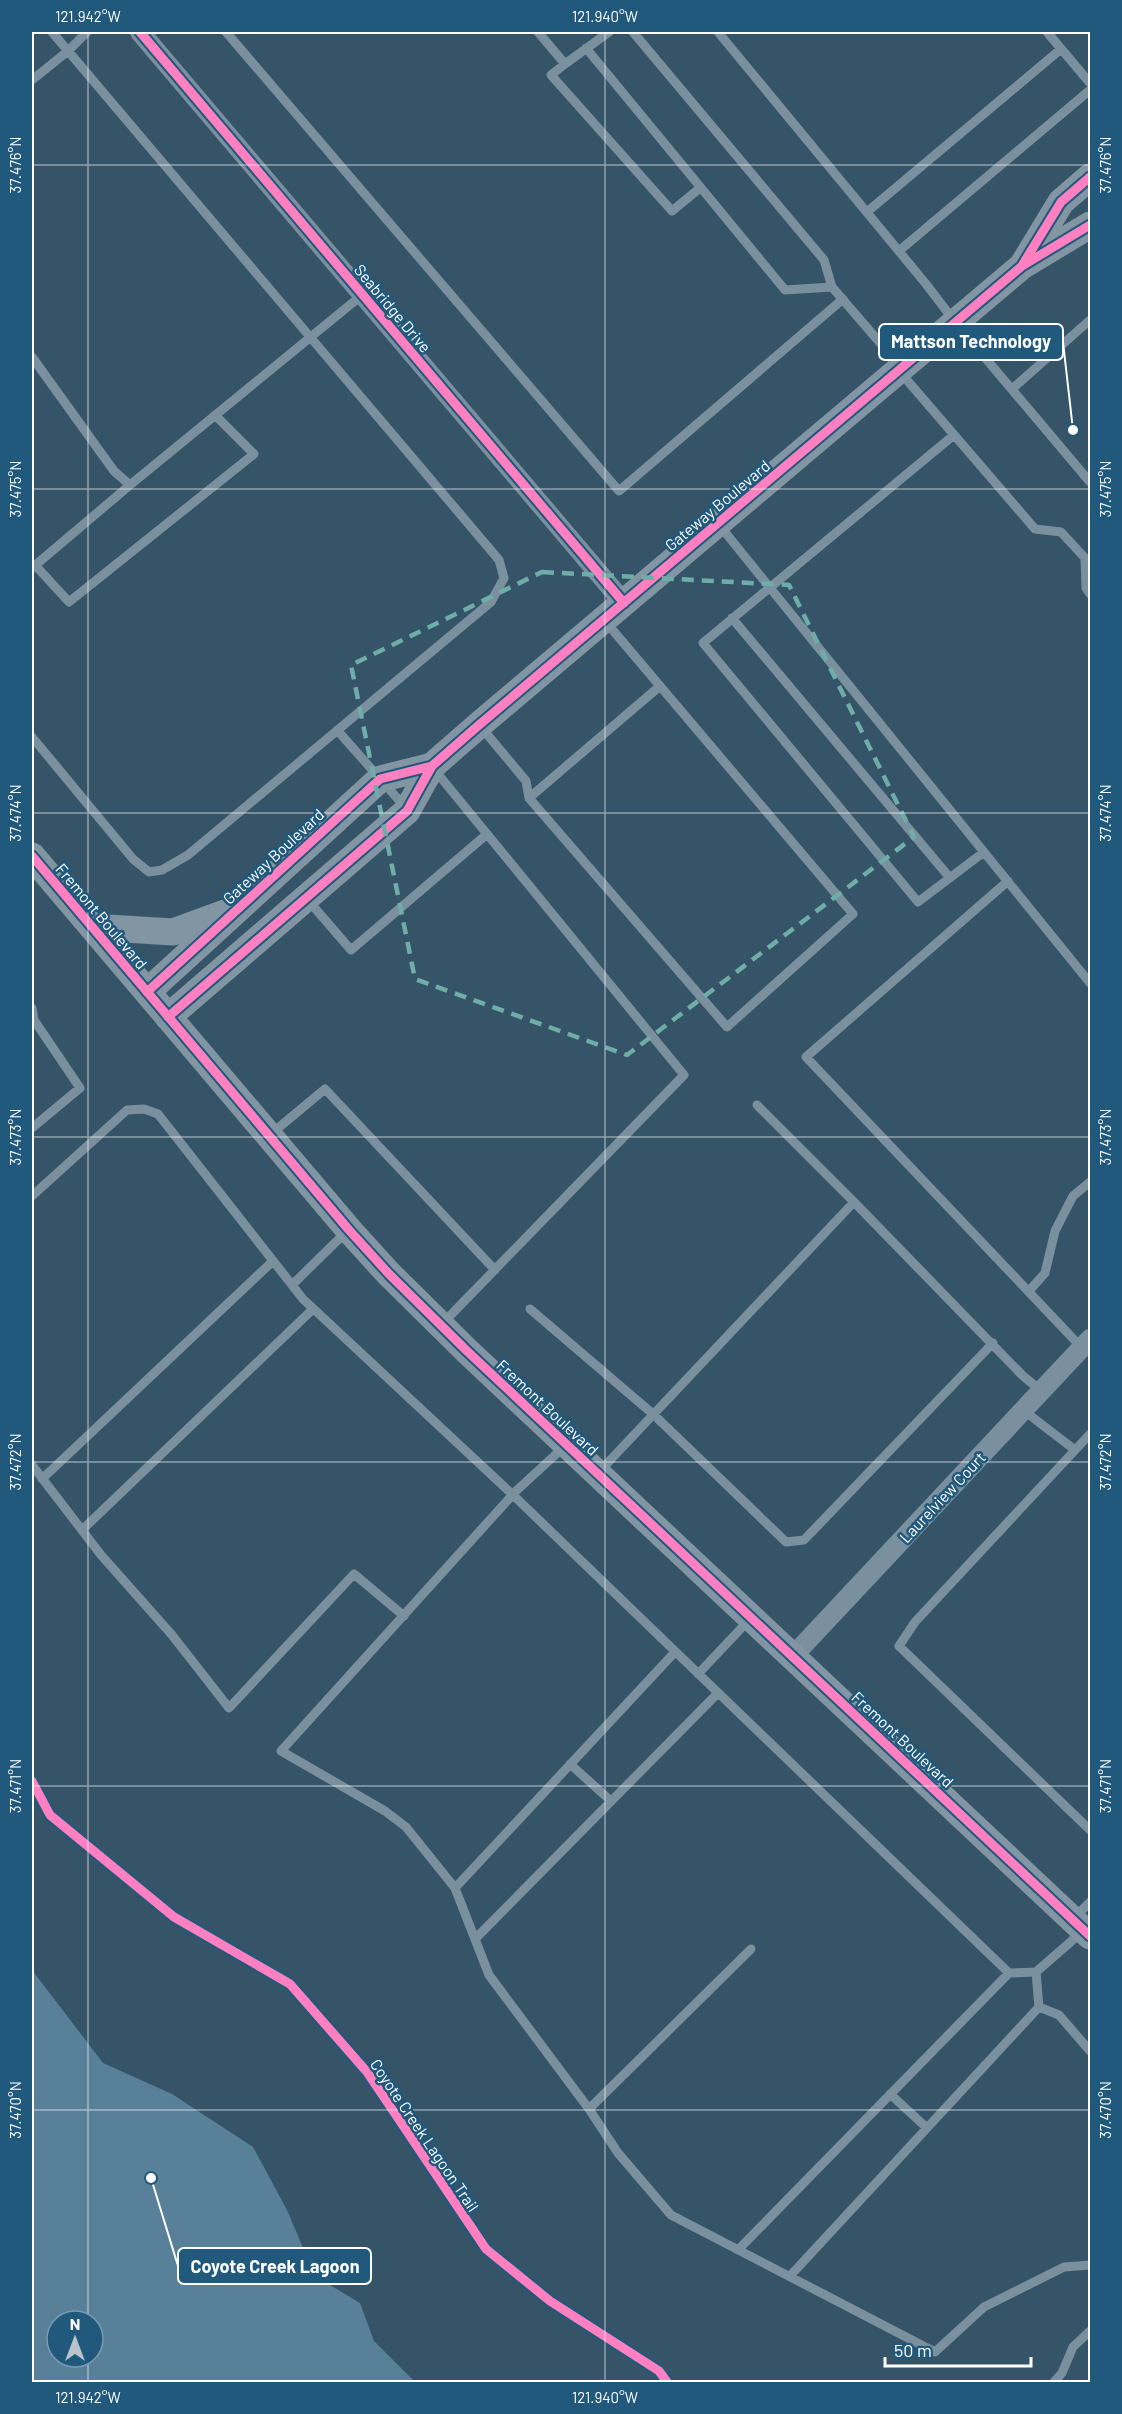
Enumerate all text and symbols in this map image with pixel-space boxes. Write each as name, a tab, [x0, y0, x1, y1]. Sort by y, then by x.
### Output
text: 121.942°W	[55, 7, 121, 25]
text: 121.940°W	[572, 7, 638, 25]
text: 37.476°N	[6, 137, 24, 193]
text: 37.476°N	[1096, 137, 1114, 193]
street label: Seabridge Drive	[351, 260, 435, 356]
callout: Mattson Technology	[879, 324, 1063, 360]
text: Mattson Technology	[891, 330, 1051, 352]
street label: Gateway Boulevard	[661, 456, 773, 554]
text: 37.475°N	[6, 461, 24, 517]
text: 37.475°N	[1096, 461, 1114, 517]
text: 37.474°N	[6, 784, 24, 842]
text: 37.474°N	[1096, 784, 1114, 842]
street label: Gateway Boulevard	[219, 804, 327, 908]
street label: Fremont Boulevard	[52, 859, 152, 973]
text: 37.473°N	[6, 1109, 24, 1165]
text: 37.473°N	[1096, 1109, 1114, 1165]
street label: Fremont Boulevard	[493, 1355, 603, 1459]
text: 37.472°N	[6, 1433, 24, 1491]
text: 37.472°N	[1096, 1433, 1114, 1491]
street label: Laurelview Court	[895, 1448, 989, 1546]
street label: Fremont Boulevard	[848, 1687, 958, 1791]
text: 37.471°N	[6, 1759, 24, 1813]
text: 37.471°N	[1096, 1759, 1114, 1813]
street label: Coyote Creek Lagoon Trail	[367, 2055, 483, 2215]
text: 37.470°N	[6, 2081, 24, 2139]
text: 37.470°N	[1096, 2081, 1114, 2139]
callout: Coyote Creek Lagoon	[178, 2248, 371, 2284]
text: Coyote Creek Lagoon	[190, 2255, 360, 2277]
north arrow	[45, 2309, 105, 2369]
text: N	[70, 2314, 80, 2333]
scale bar	[885, 2330, 1030, 2368]
text: 50 m	[894, 2339, 932, 2361]
text: 121.942°W	[55, 2388, 121, 2406]
text: 121.940°W	[572, 2388, 638, 2406]

